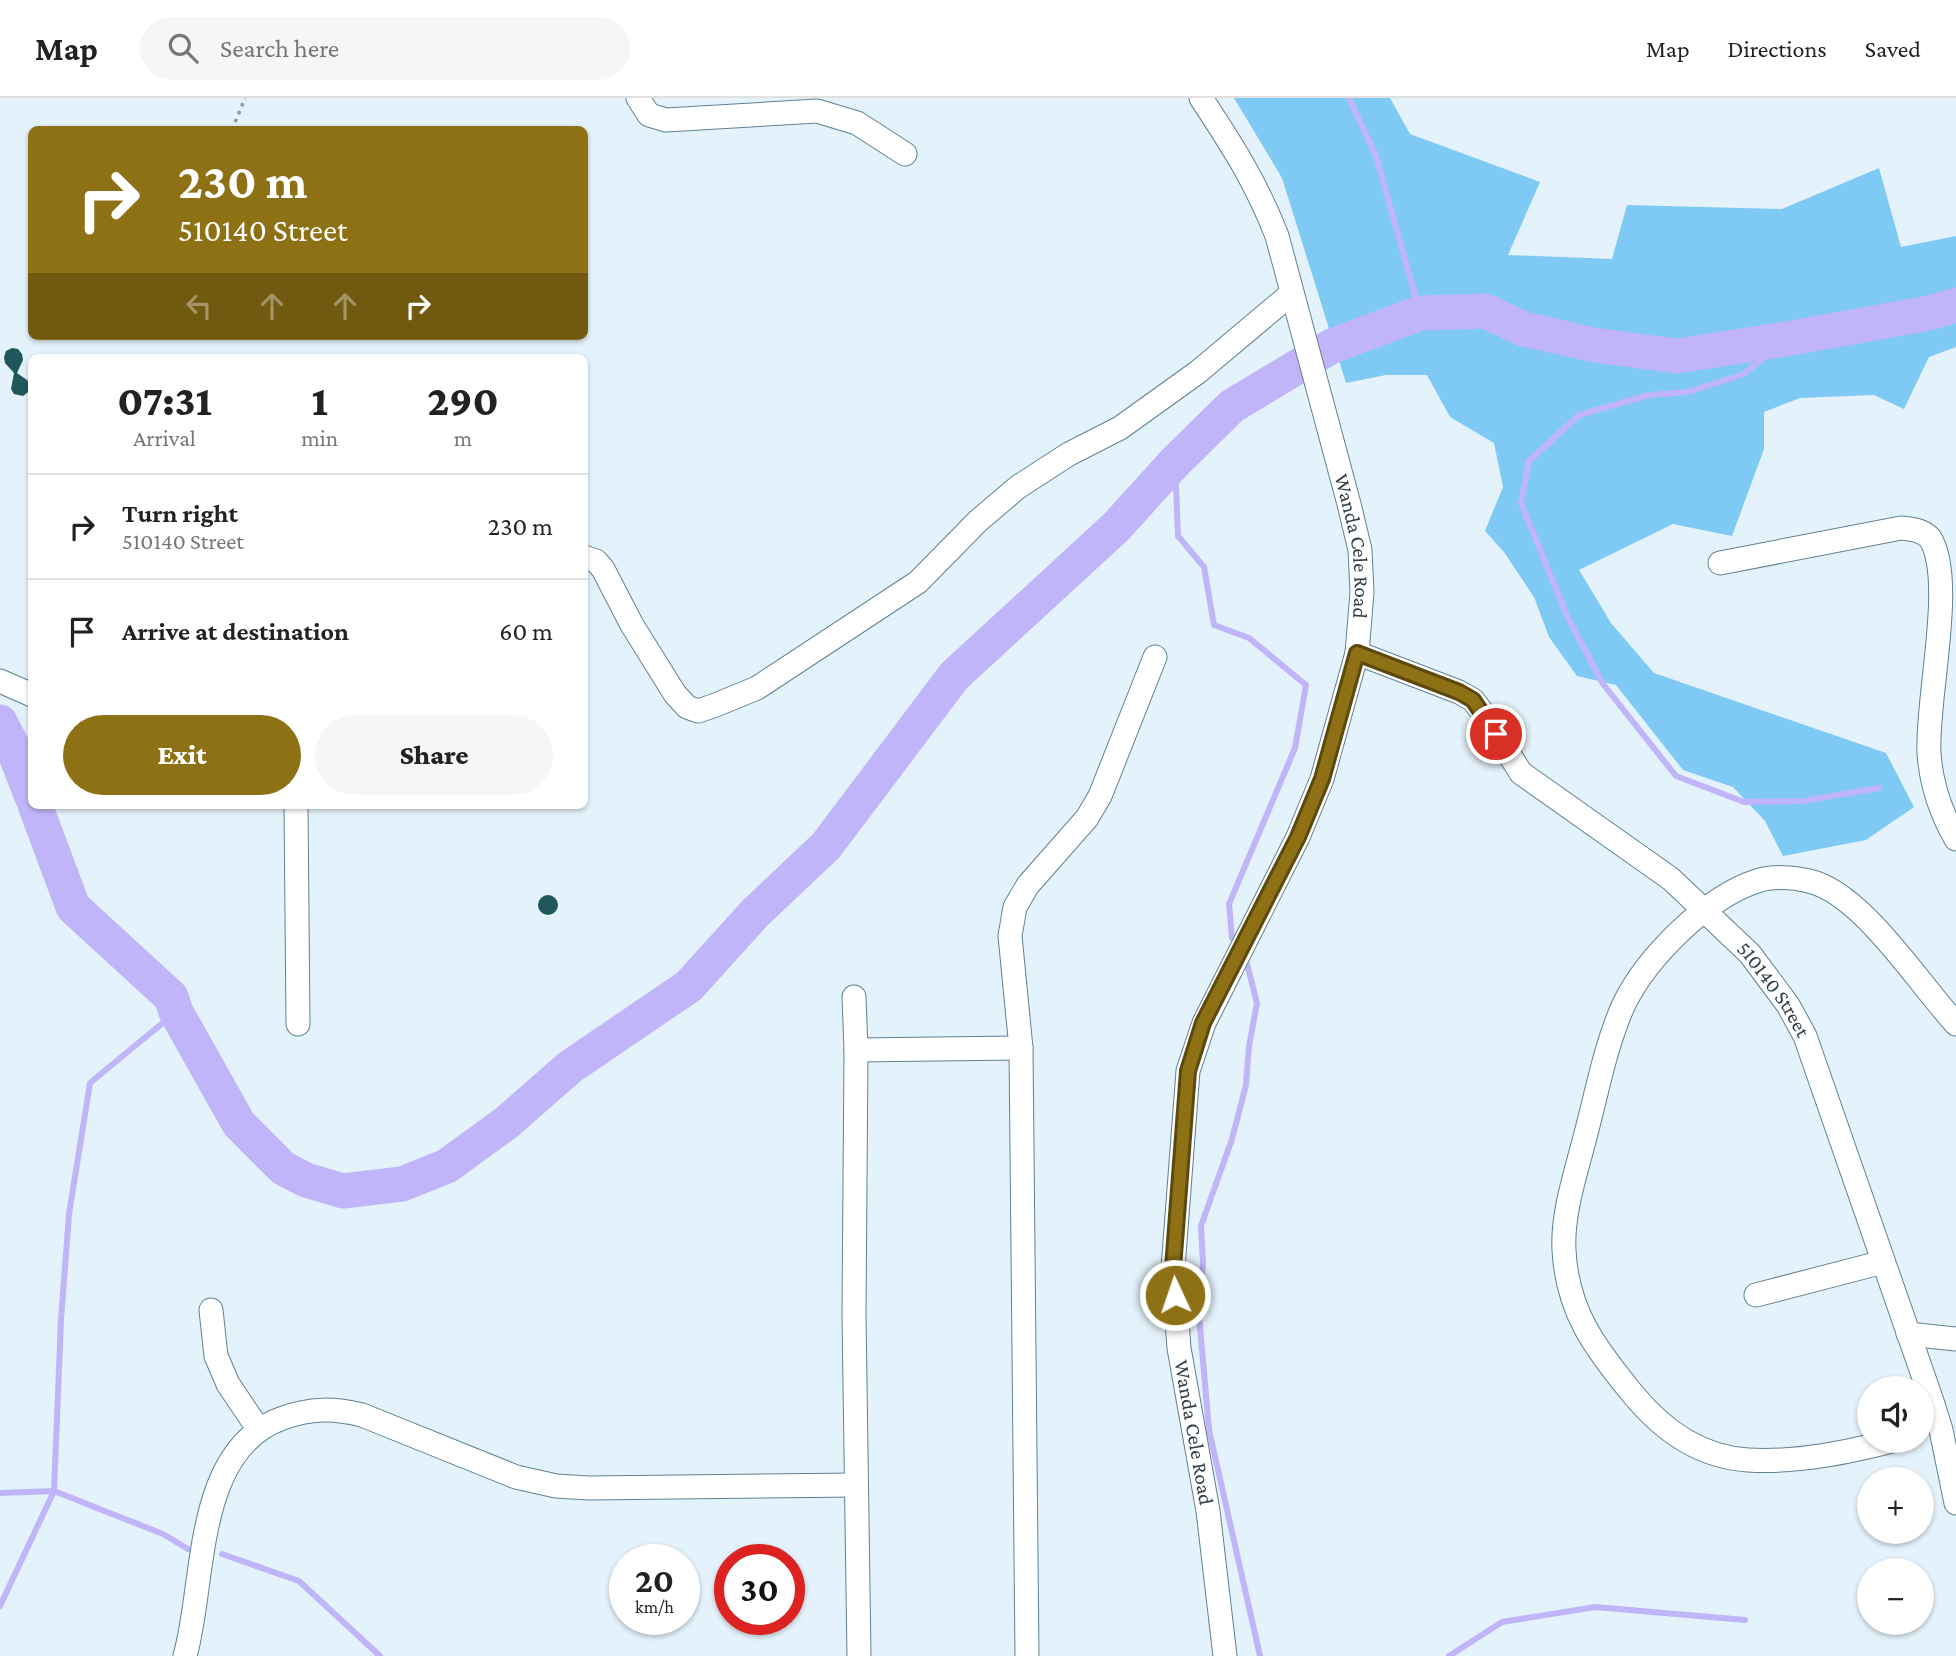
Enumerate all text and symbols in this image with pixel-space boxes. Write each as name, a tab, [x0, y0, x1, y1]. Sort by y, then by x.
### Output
search box	[140, 17, 630, 80]
icon: search	[164, 29, 202, 67]
text: Map	[35, 30, 98, 67]
text: Search here	[220, 34, 339, 63]
text: Map	[1646, 35, 1690, 62]
text: Directions	[1728, 35, 1827, 62]
text: Saved	[1865, 35, 1921, 62]
icon: right	[63, 154, 154, 245]
text: 230 m	[178, 154, 308, 209]
text: 510140 Street	[178, 212, 348, 248]
icon: left	[180, 287, 218, 325]
icon: ahead	[253, 287, 291, 325]
icon: ahead	[326, 287, 364, 325]
icon: right	[399, 287, 437, 325]
text: 07:31	[117, 377, 212, 424]
text: 1	[311, 377, 328, 424]
text: 290	[427, 377, 499, 424]
text: Arrival	[133, 425, 196, 451]
text: min	[301, 425, 338, 451]
text: m	[454, 425, 472, 451]
street label: Wanda Cele Road	[1329, 471, 1374, 620]
text: Turn right	[122, 499, 238, 528]
icon: right	[63, 508, 101, 546]
text: 230 m	[488, 512, 553, 541]
text: 510140 Street	[122, 528, 244, 554]
icon: arrive	[63, 613, 101, 651]
text: Arrive at destination	[122, 617, 349, 646]
text: 60 m	[499, 617, 553, 646]
pin	[1466, 704, 1526, 764]
button: Exit	[63, 715, 301, 795]
button: Share	[315, 715, 553, 795]
icon: arrive	[1477, 715, 1515, 753]
street label: 510140 Street	[1732, 936, 1816, 1042]
position arrow	[1138, 1258, 1212, 1332]
street label: Wanda Cele Road	[1169, 1358, 1219, 1507]
map controls	[1857, 1376, 1934, 1635]
button: sound	[1857, 1376, 1934, 1453]
button: +	[1857, 1467, 1934, 1544]
speed limit sign: 30	[714, 1544, 805, 1635]
button: −	[1857, 1558, 1934, 1635]
text: 20	[635, 1561, 674, 1600]
text: km/h	[635, 1597, 674, 1617]

